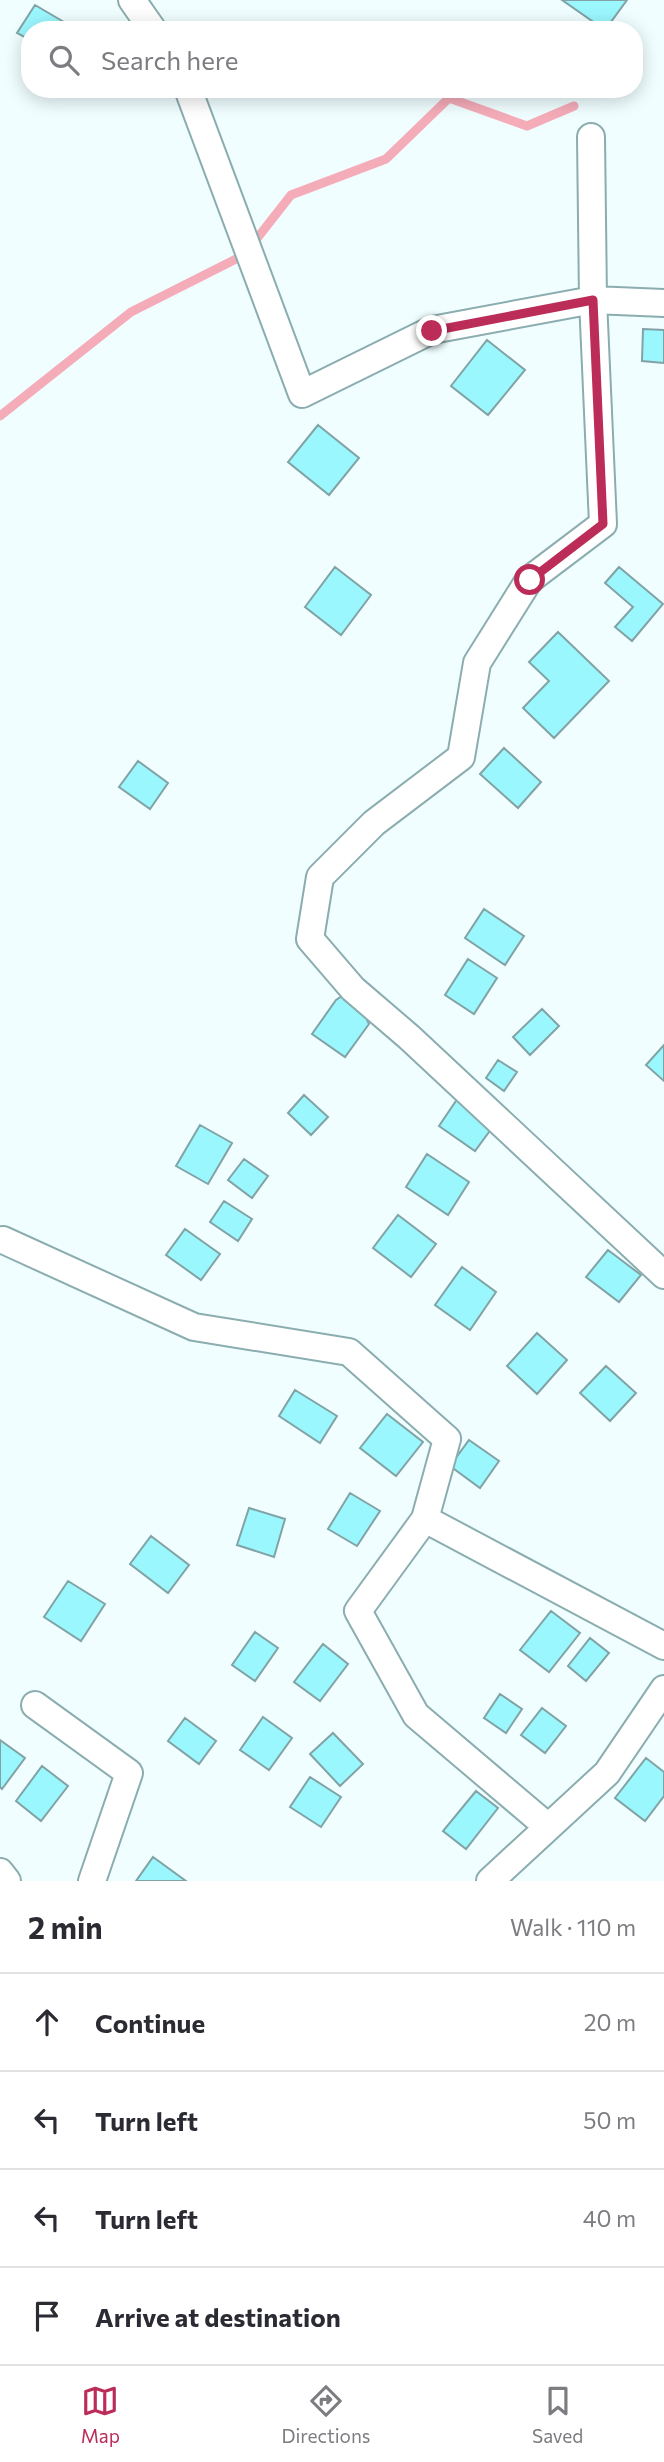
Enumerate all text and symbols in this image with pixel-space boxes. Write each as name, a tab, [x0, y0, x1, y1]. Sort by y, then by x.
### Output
search box	[21, 21, 643, 98]
icon: search	[45, 41, 83, 79]
text: Search here	[101, 44, 239, 75]
route end	[416, 315, 447, 346]
route start	[514, 564, 545, 595]
text: 2 min	[28, 1908, 103, 1945]
text: Walk · 110 m	[510, 1913, 636, 1941]
icon: ahead	[28, 2003, 66, 2041]
text: Continue	[95, 2007, 205, 2038]
text: 20 m	[584, 2008, 636, 2036]
icon: left	[28, 2101, 66, 2139]
text: Turn left	[95, 2105, 198, 2136]
text: 50 m	[583, 2106, 636, 2134]
icon: left	[28, 2199, 66, 2237]
text: Turn left	[95, 2203, 198, 2234]
text: 40 m	[583, 2204, 636, 2232]
icon: arrive	[28, 2297, 66, 2335]
text: Arrive at destination	[95, 2301, 341, 2332]
tab: Map	[81, 2382, 120, 2447]
tab: Directions	[281, 2382, 371, 2447]
tab: Saved	[532, 2382, 583, 2447]

